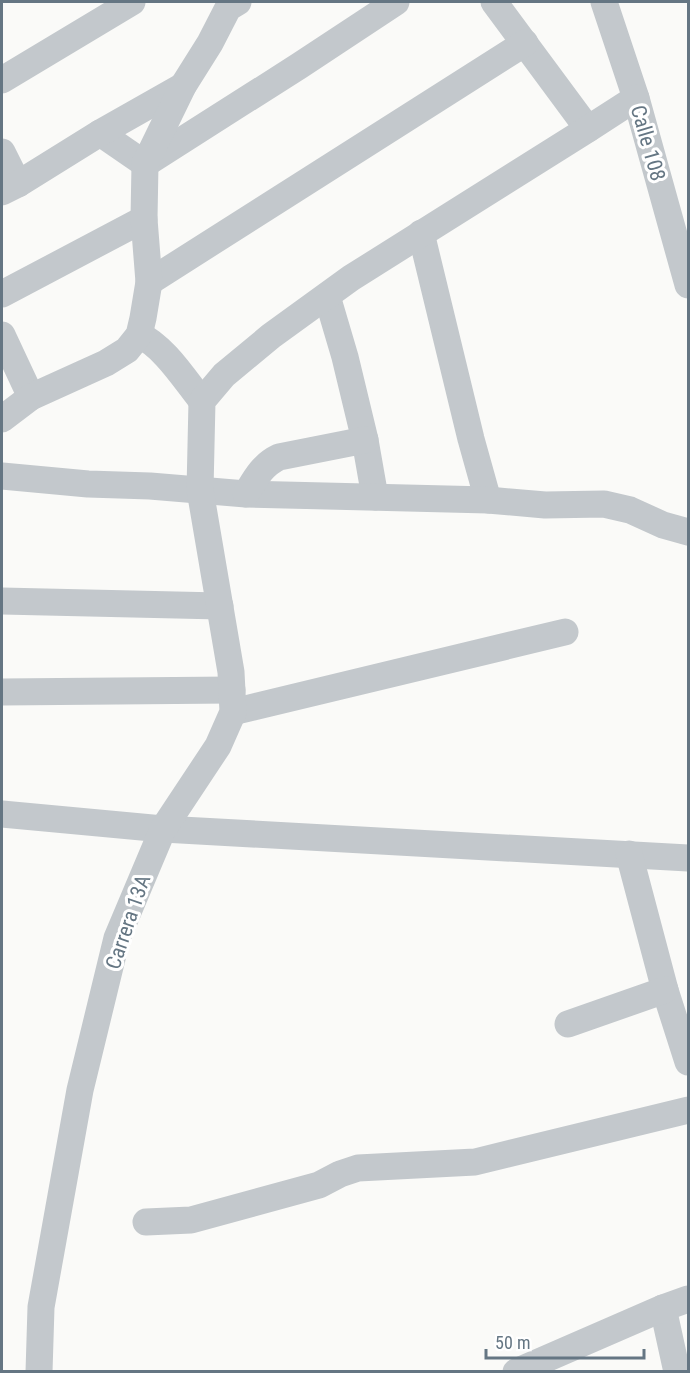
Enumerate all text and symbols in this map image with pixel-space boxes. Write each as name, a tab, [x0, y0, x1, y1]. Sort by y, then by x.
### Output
street label: Calle 108	[626, 103, 670, 183]
street label: Carrera 13A	[101, 872, 155, 972]
scale bar	[486, 1322, 644, 1360]
text: 50 m	[495, 1332, 530, 1353]

